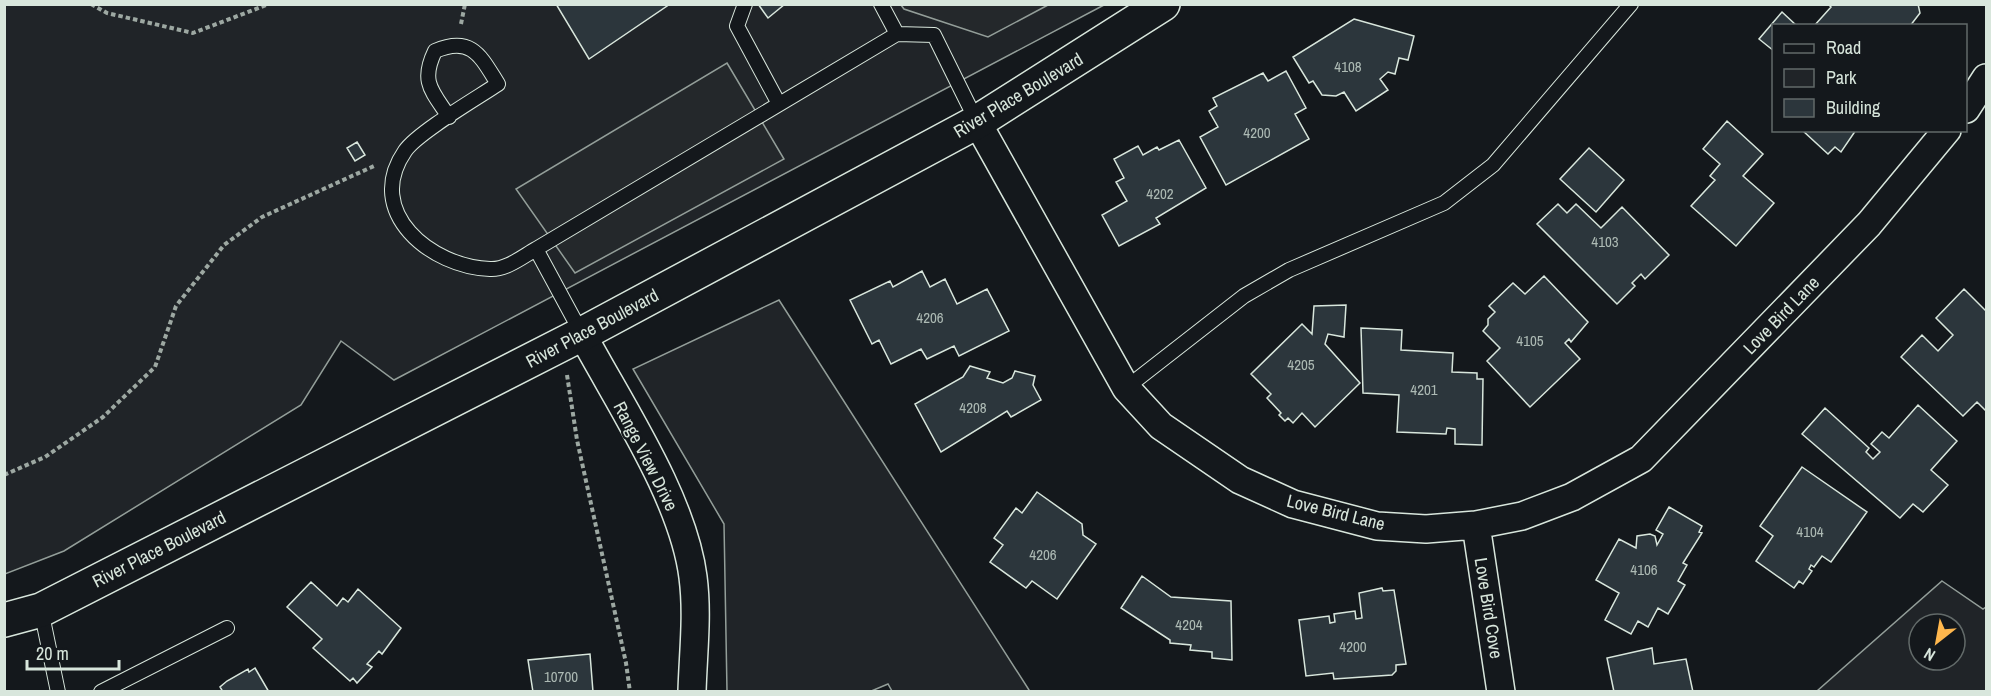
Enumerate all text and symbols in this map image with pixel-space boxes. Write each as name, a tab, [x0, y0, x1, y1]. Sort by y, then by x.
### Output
legend	[1772, 24, 1967, 132]
text: Road	[1826, 35, 1861, 60]
street label: River Place Boulevard	[949, 46, 1087, 144]
house number: 4108	[1334, 56, 1362, 77]
text: Park	[1826, 65, 1857, 90]
text: Building	[1826, 95, 1881, 120]
house number: 4200	[1243, 122, 1271, 143]
house number: 4202	[1146, 183, 1174, 204]
house number: 4103	[1591, 231, 1619, 252]
street label: Love Bird Lane	[1737, 270, 1825, 360]
street label: River Place Boulevard	[521, 282, 663, 374]
house number: 4206	[916, 307, 944, 328]
house number: 4105	[1516, 330, 1544, 351]
house number: 4205	[1287, 354, 1315, 375]
house number: 4201	[1410, 379, 1438, 400]
street label: Range View Drive	[608, 397, 684, 515]
house number: 4208	[959, 397, 987, 418]
street label: Love Bird Lane	[1284, 488, 1388, 536]
street label: River Place Boulevard	[88, 505, 230, 593]
house number: 4104	[1796, 521, 1824, 542]
house number: 4206	[1029, 544, 1057, 565]
street label: Love Bird Cove	[1469, 556, 1509, 660]
house number: 4106	[1630, 559, 1658, 580]
north arrow	[1907, 612, 1967, 672]
house number: 4204	[1175, 614, 1203, 635]
scale bar	[27, 633, 118, 671]
house number: 4200	[1339, 636, 1367, 657]
text: 20 m	[36, 641, 69, 666]
text: N	[1920, 643, 1939, 667]
house number: 10700	[544, 666, 578, 687]

